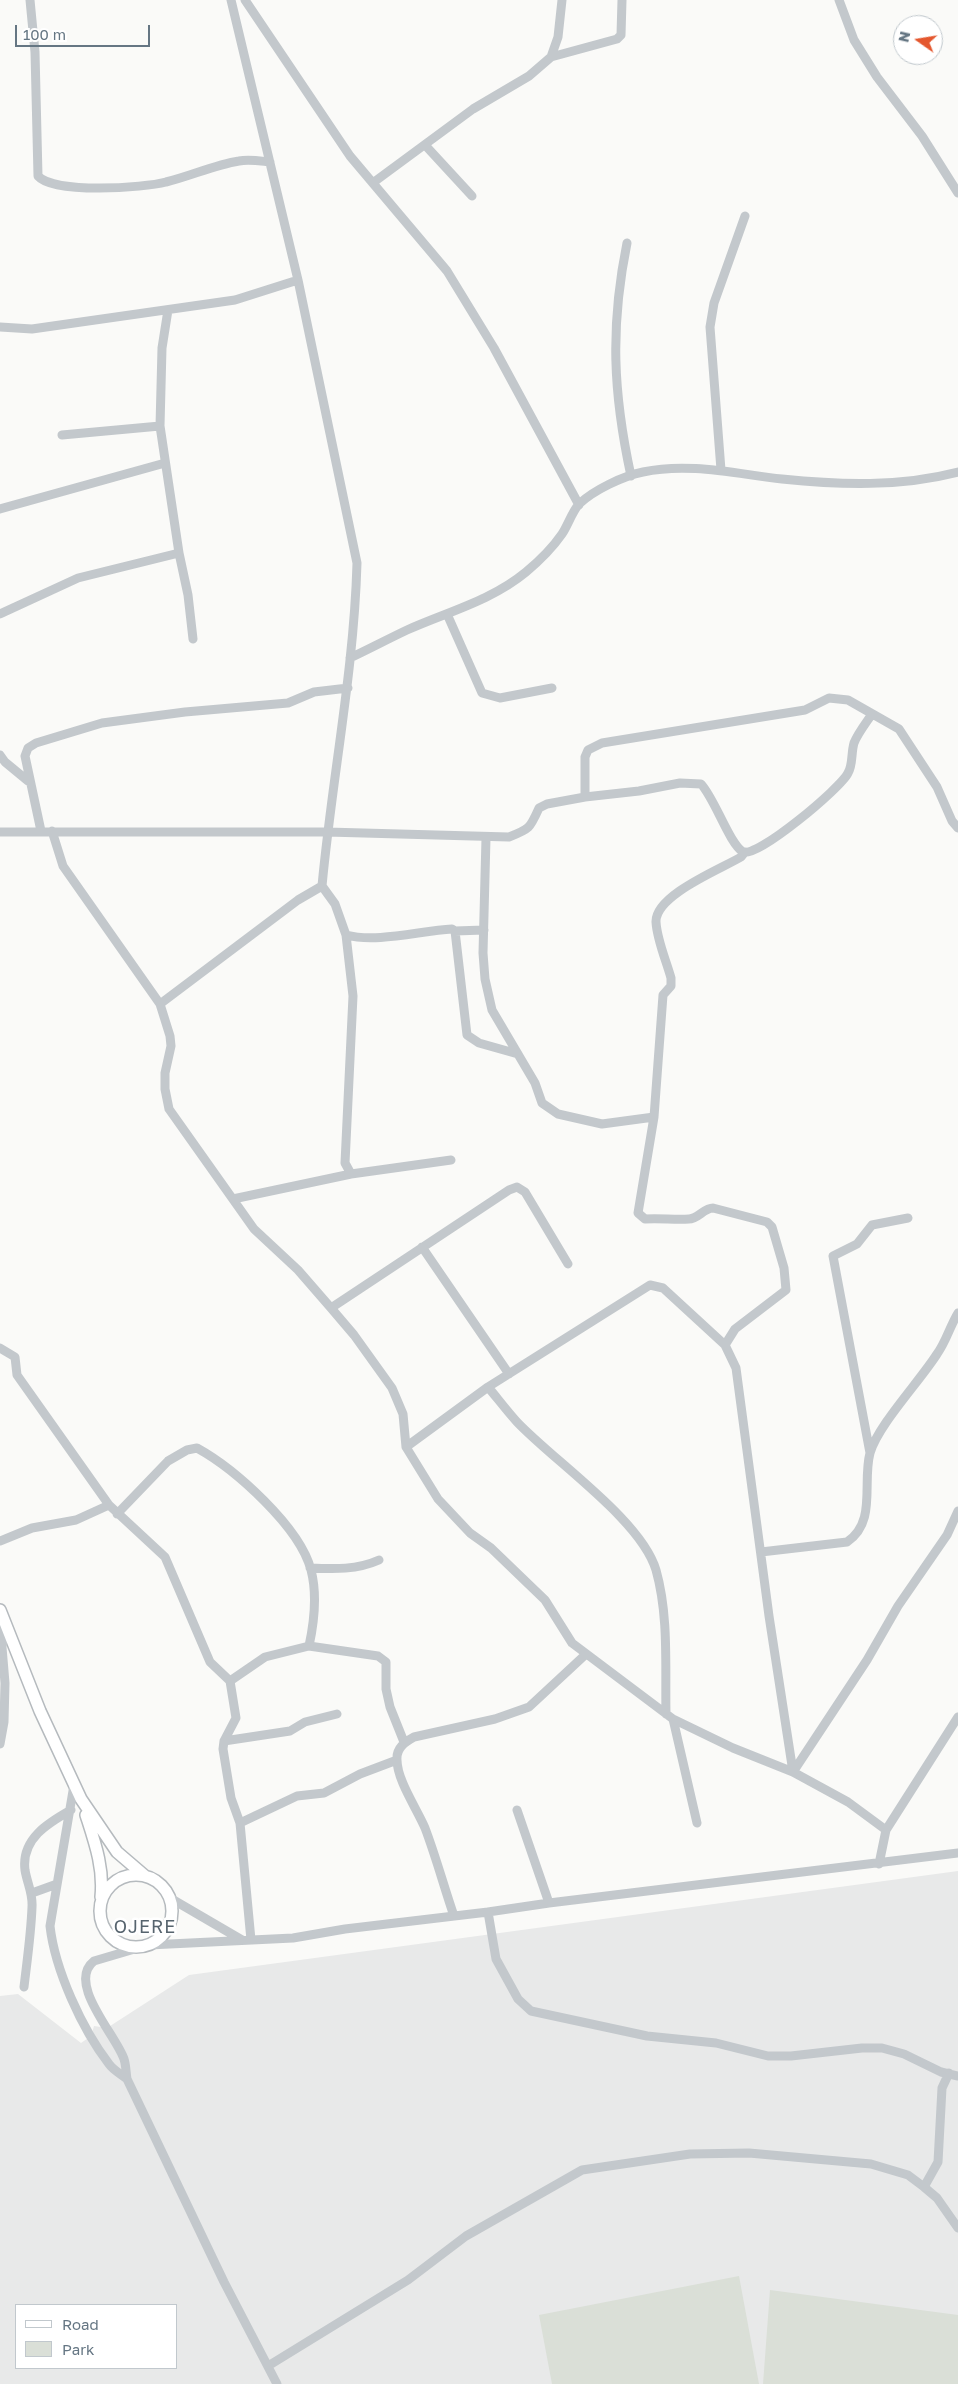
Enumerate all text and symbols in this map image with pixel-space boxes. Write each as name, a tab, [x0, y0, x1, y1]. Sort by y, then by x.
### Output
scale bar	[18, 15, 152, 47]
north arrow	[893, 15, 943, 65]
text: 100 m	[23, 25, 66, 43]
text: N	[894, 30, 913, 44]
district label: OJERE	[113, 1916, 177, 1938]
legend	[15, 2304, 178, 2369]
text: Road	[62, 2315, 99, 2333]
text: Park	[62, 2340, 94, 2358]

